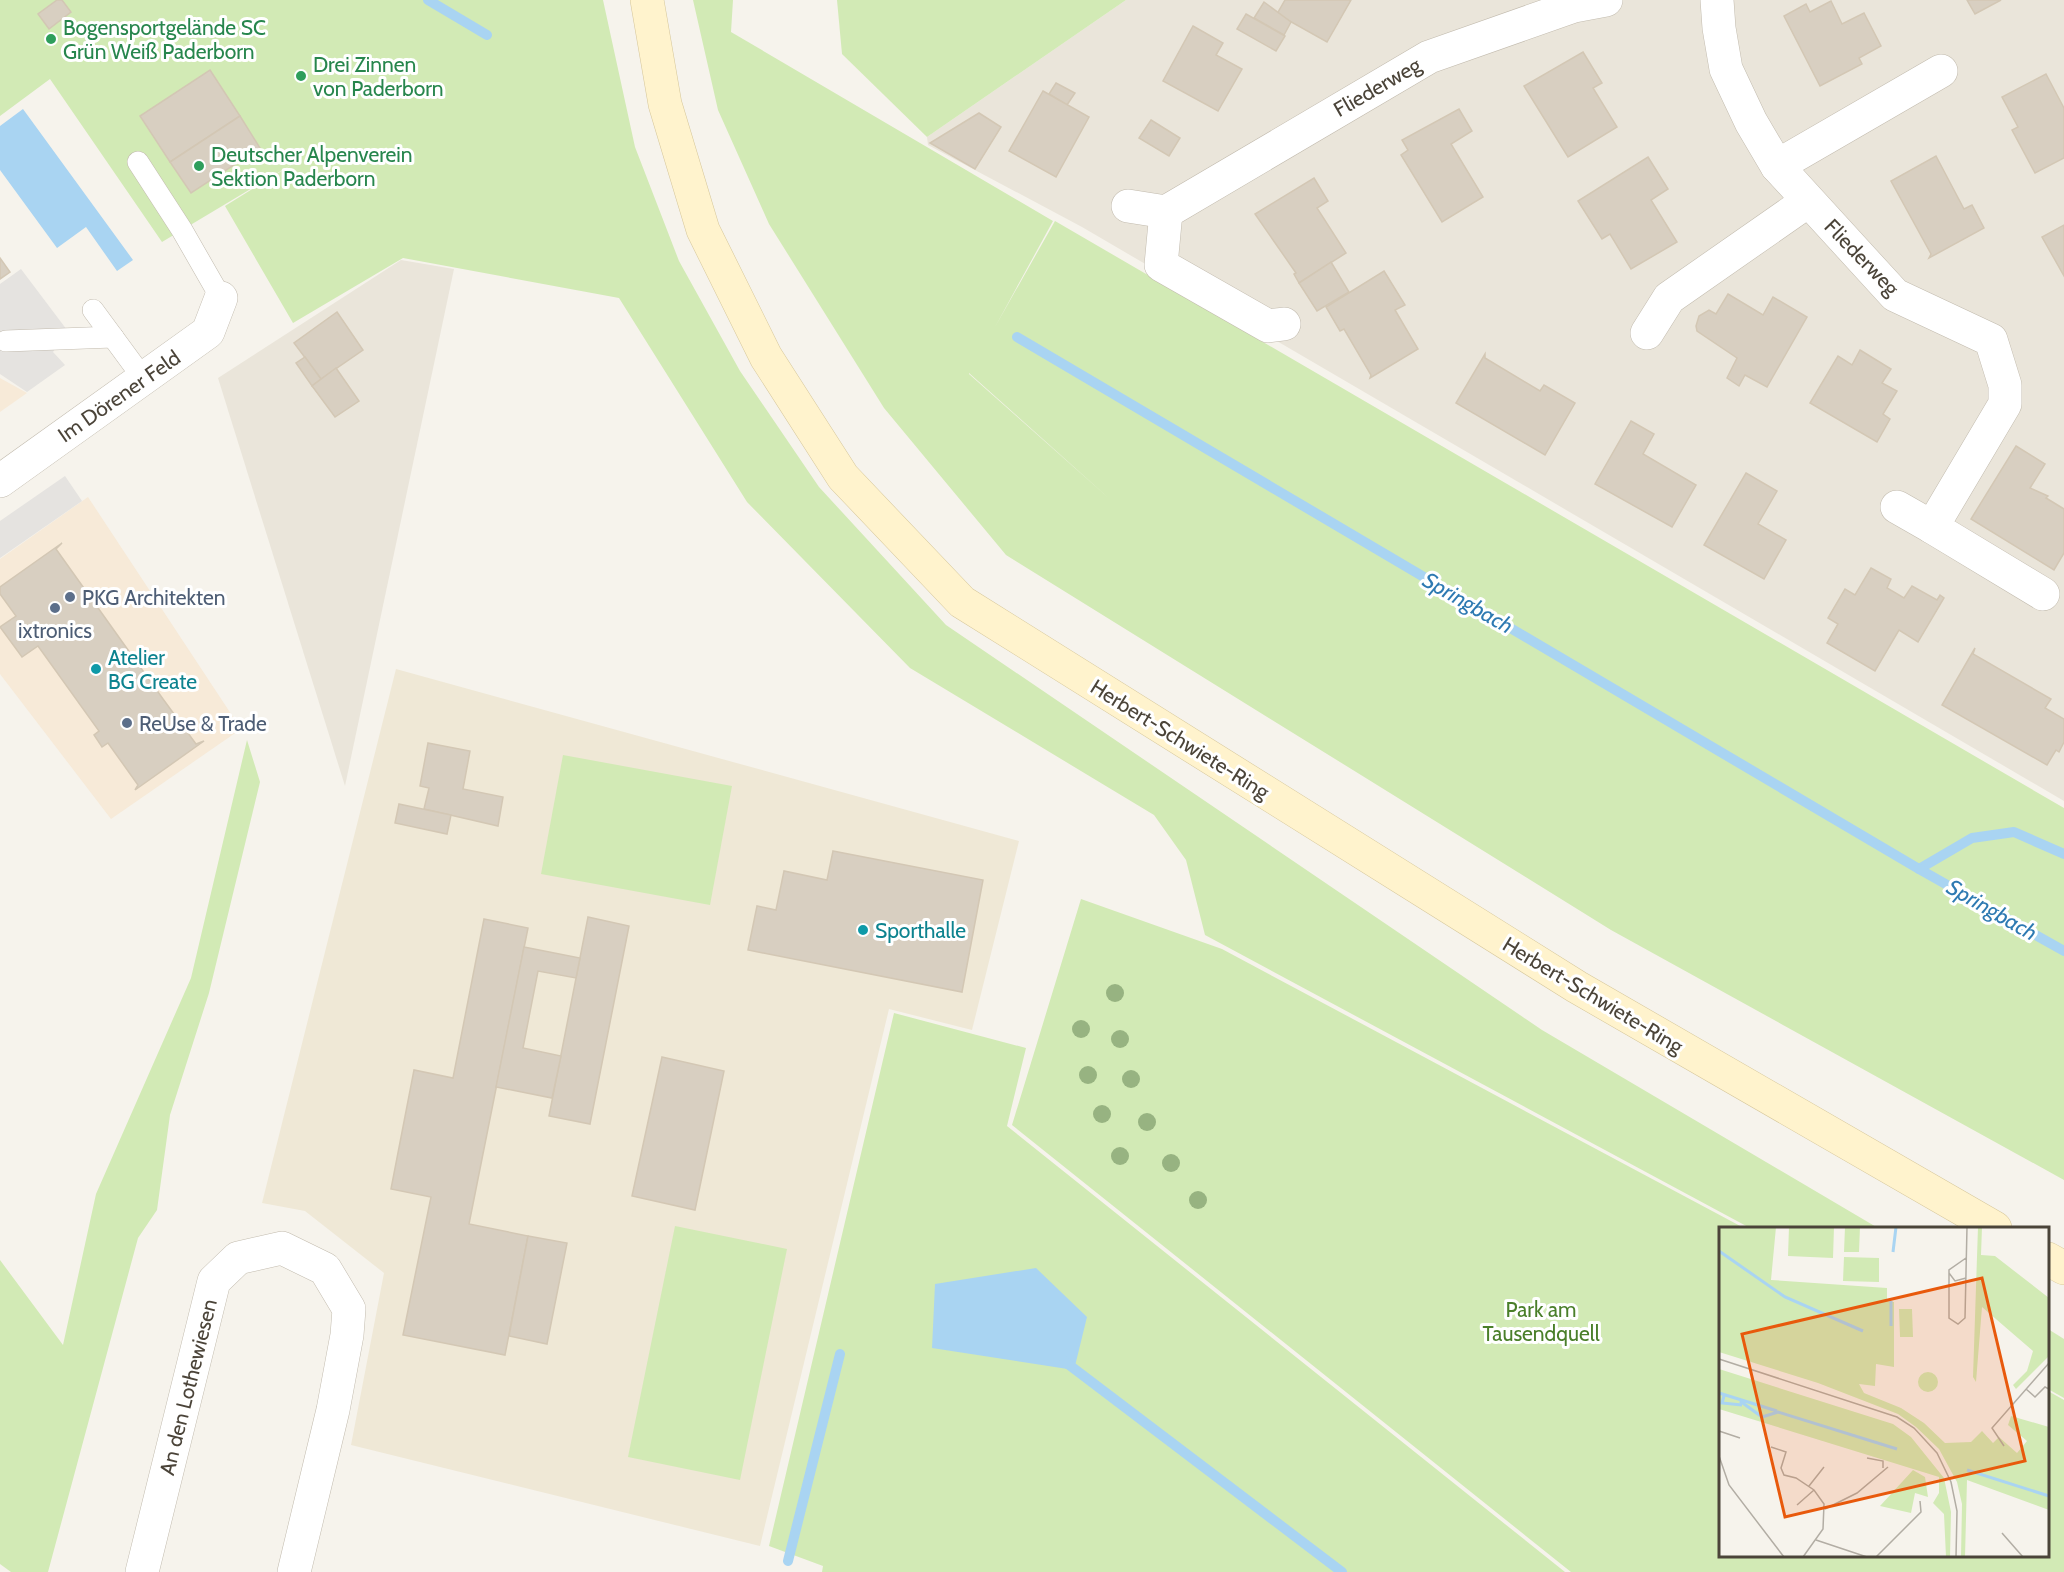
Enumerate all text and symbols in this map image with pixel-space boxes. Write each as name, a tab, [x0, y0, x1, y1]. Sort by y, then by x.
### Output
place label: Bogensportgelände SC Grün Weiß Paderborn	[63, 15, 266, 64]
marker: Bogensportgelände SC Grün Weiß Paderborn	[44, 32, 58, 46]
place label: Drei Zinnen von Paderborn	[313, 52, 444, 101]
street label: Fliederweg	[1329, 52, 1426, 122]
marker: Drei Zinnen von Paderborn	[294, 69, 308, 83]
place label: Deutscher Alpenverein Sektion Paderborn	[211, 142, 413, 191]
marker: Deutscher Alpenverein Sektion Paderborn	[192, 159, 206, 173]
street label: Fliederweg	[1819, 214, 1905, 301]
street label: Im Dörener Feld	[53, 345, 185, 447]
water label: Springbach	[1418, 566, 1518, 640]
place label: PKG Architekten	[82, 585, 225, 610]
marker: PKG Architekten	[63, 590, 77, 604]
marker: ixtronics	[48, 601, 62, 615]
place label: ixtronics	[18, 618, 92, 643]
place label: Atelier BG Create	[108, 645, 197, 694]
marker: Atelier BG Create	[89, 662, 103, 676]
street label: Herbert-Schwiete-Ring	[1086, 674, 1274, 804]
place label: ReUse & Trade	[139, 711, 267, 736]
marker: ReUse & Trade	[120, 716, 134, 730]
water label: Springbach	[1942, 873, 2042, 947]
place label: Sporthalle	[875, 918, 966, 943]
marker: Sporthalle	[856, 923, 870, 937]
street label: Herbert-Schwiete-Ring	[1498, 931, 1688, 1059]
inset map	[1719, 1227, 2049, 1557]
street label: An den Lothewiesen	[154, 1296, 222, 1478]
park label: Park am Tausendquell	[1482, 1297, 1600, 1346]

